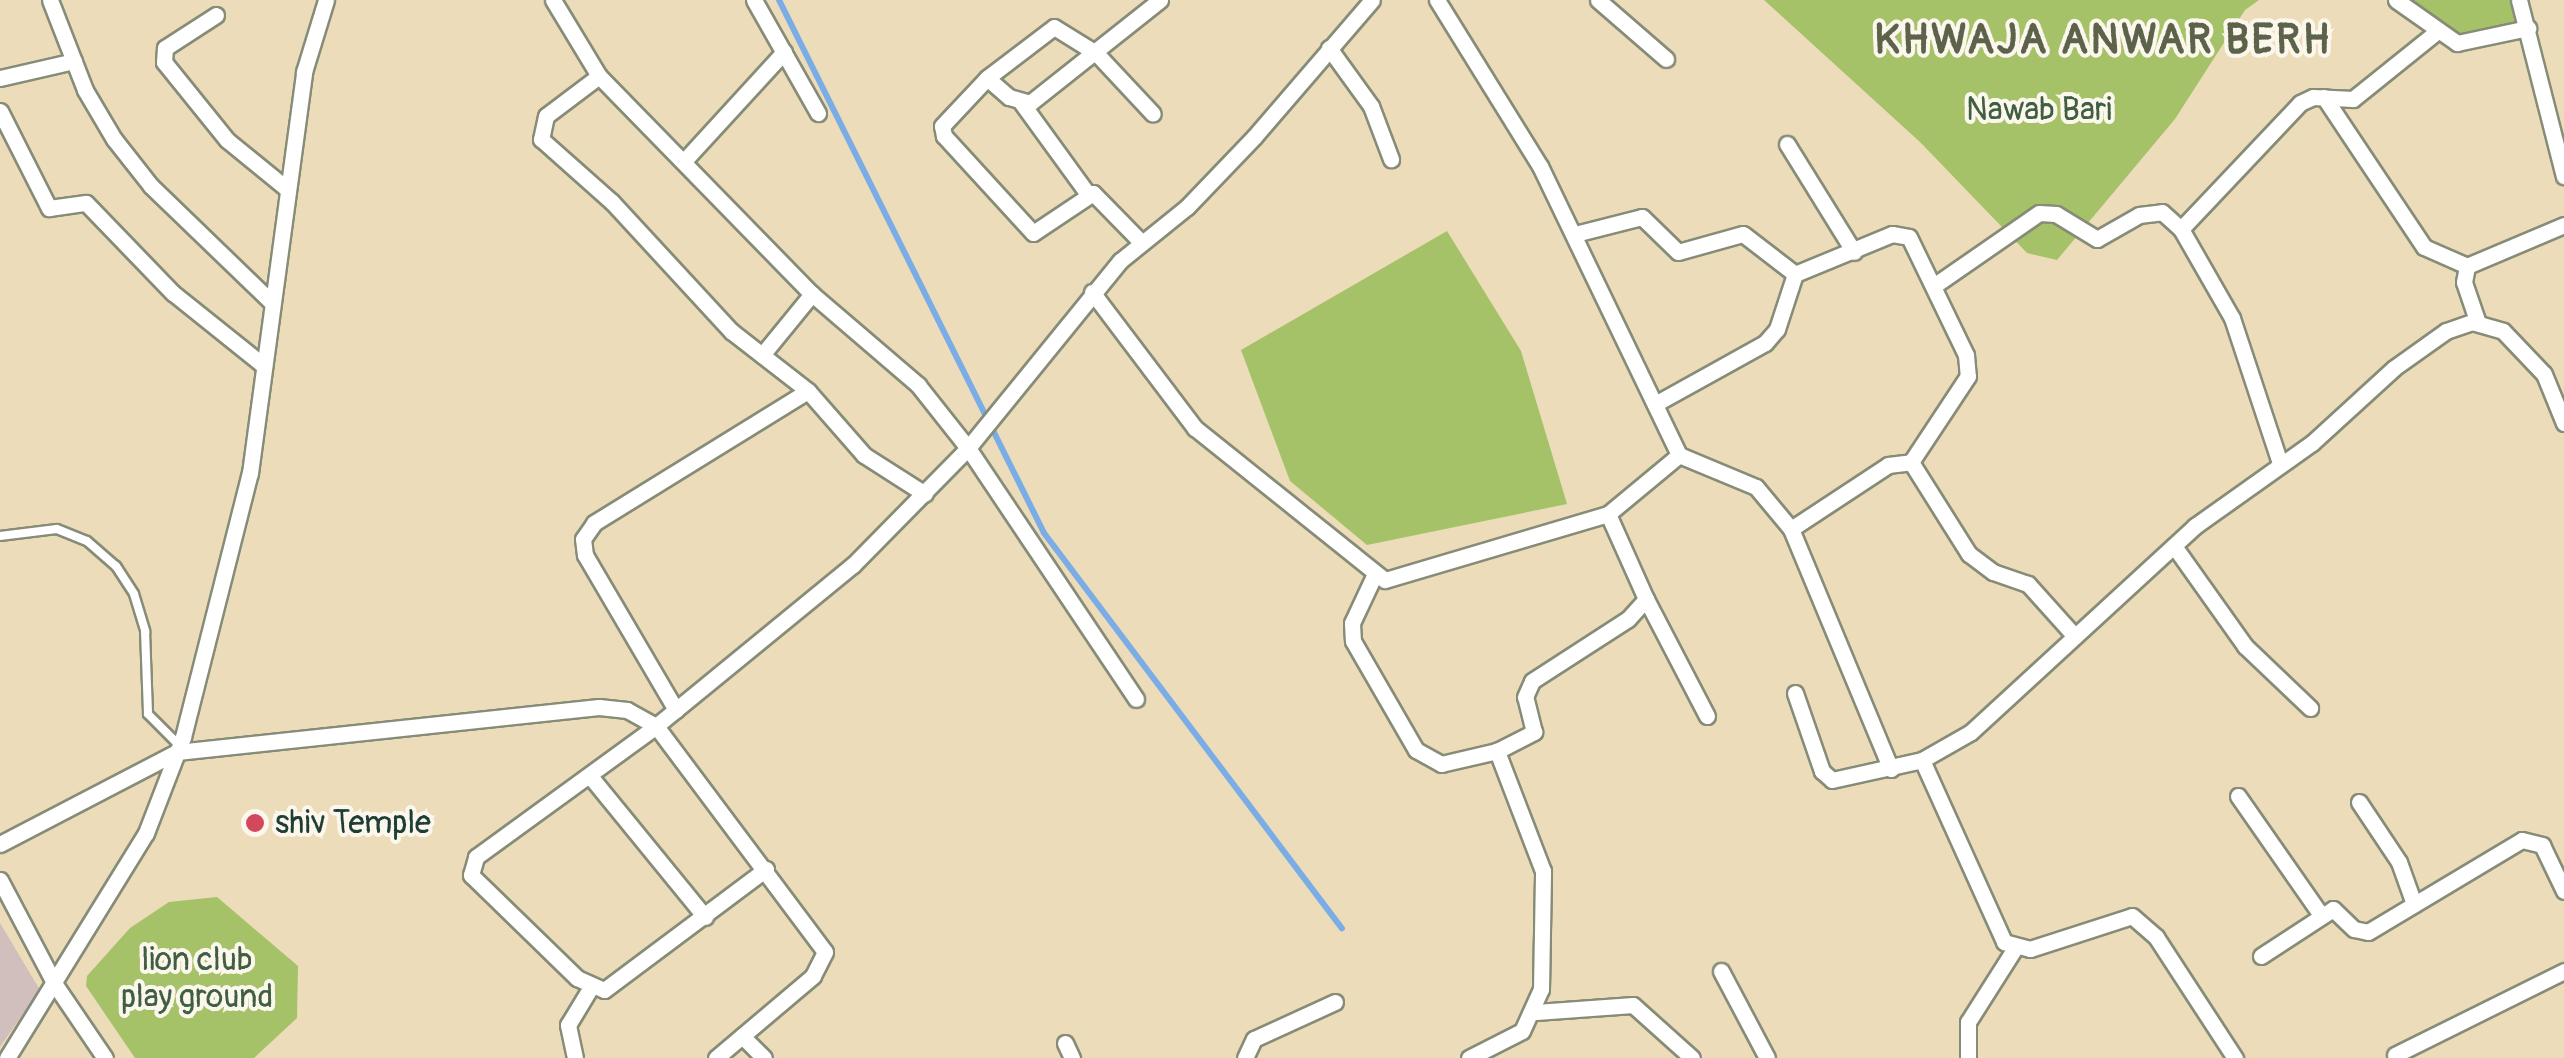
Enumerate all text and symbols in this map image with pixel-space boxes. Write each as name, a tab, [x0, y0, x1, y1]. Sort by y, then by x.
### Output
district label: KHWAJA ANWAR BERH	[1874, 15, 2332, 65]
park label: Nawab Bari	[1966, 91, 2112, 129]
place label: shiv Temple	[275, 804, 431, 842]
marker: shiv Temple	[244, 812, 266, 834]
park label: lion club play ground	[121, 942, 273, 1017]

